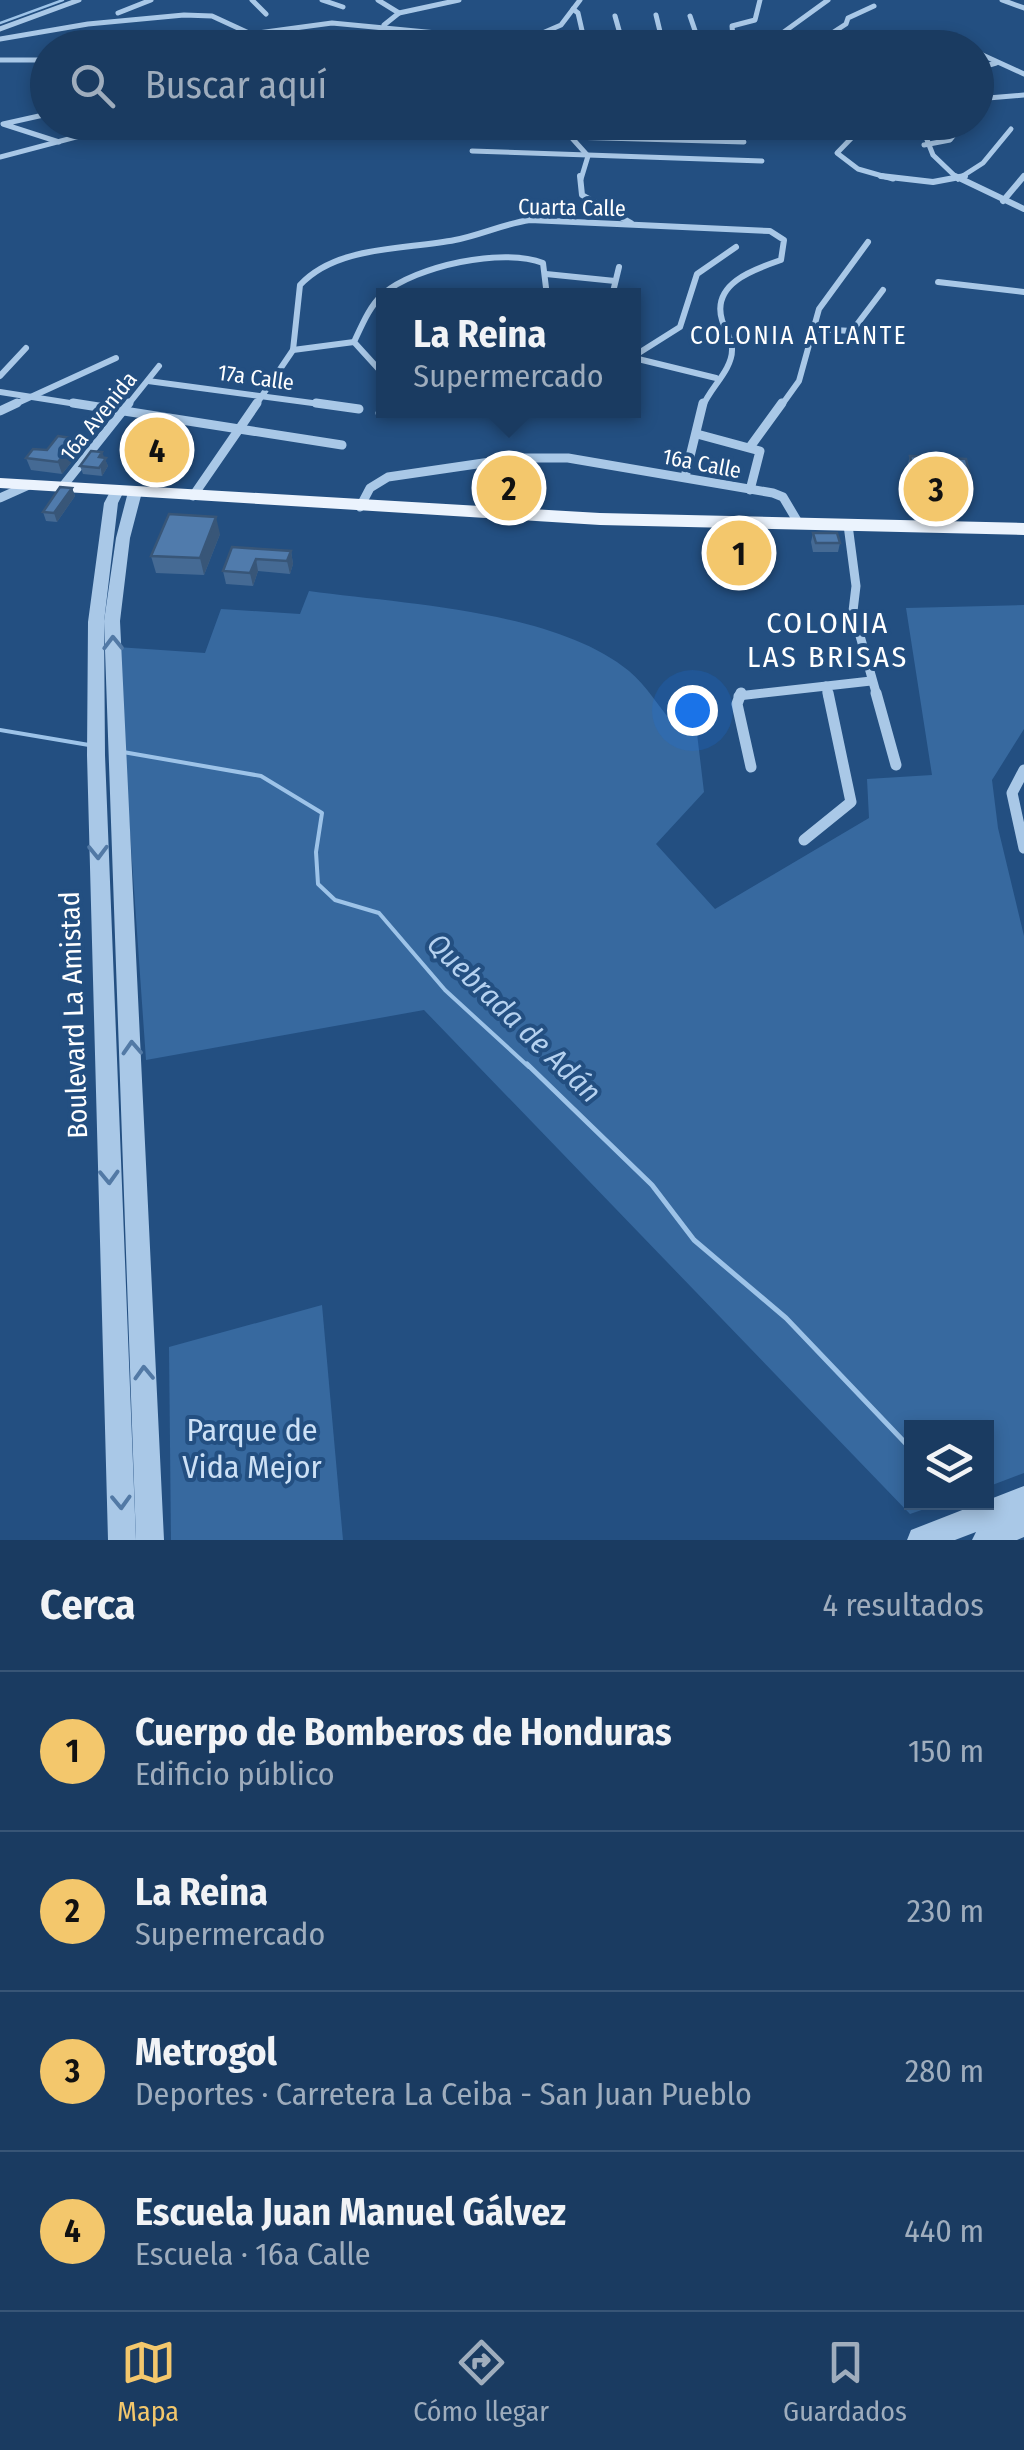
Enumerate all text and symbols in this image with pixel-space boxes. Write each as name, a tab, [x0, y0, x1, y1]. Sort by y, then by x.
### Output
search box	[30, 30, 994, 140]
icon: search	[65, 58, 120, 113]
text: Buscar aquí	[145, 62, 327, 108]
street label: Cuarta Calle	[518, 193, 626, 222]
popup	[376, 288, 641, 418]
text: La Reina	[413, 311, 546, 357]
district label: COLONIA ATLANTE	[690, 321, 908, 351]
text: Supermercado	[413, 357, 604, 395]
street label: 17a Calle	[216, 359, 296, 396]
street label: 16a Avenida	[54, 366, 143, 467]
pin: 4	[124, 412, 190, 488]
street label: 16a Calle	[660, 443, 743, 484]
pin: 2	[476, 450, 542, 526]
pin: 3	[904, 452, 968, 526]
pin: 1	[706, 516, 772, 590]
district label: COLONIA LAS BRISAS	[747, 605, 909, 675]
one-way arrow	[102, 635, 123, 651]
your location	[667, 685, 718, 736]
one-way arrow	[87, 845, 108, 861]
street label: Boulevard La Amistad	[53, 891, 94, 1139]
water label: Quebrada de Adán	[420, 926, 608, 1110]
one-way arrow	[122, 1039, 143, 1055]
one-way arrow	[98, 1169, 119, 1185]
one-way arrow	[134, 1364, 155, 1380]
park label: Parque de Vida Mejor	[182, 1411, 322, 1486]
map controls	[904, 1420, 994, 1510]
button: layers	[904, 1420, 994, 1510]
one-way arrow	[110, 1494, 131, 1510]
text: Cerca	[40, 1580, 135, 1630]
text: 4 resultados	[822, 1586, 984, 1624]
text: Cuerpo de Bomberos de Honduras	[135, 1709, 672, 1755]
text: 1	[66, 1732, 79, 1770]
text: 150 m	[908, 1732, 984, 1770]
text: Edificio público	[135, 1755, 335, 1793]
text: La Reina	[135, 1869, 268, 1915]
text: 2	[65, 1892, 80, 1930]
text: 230 m	[907, 1892, 984, 1930]
text: Supermercado	[135, 1915, 325, 1953]
text: Metrogol	[135, 2029, 277, 2075]
text: 3	[65, 2052, 80, 2090]
text: 280 m	[905, 2052, 984, 2090]
text: Deportes · Carretera La Ceiba - San Juan Pueblo	[135, 2075, 752, 2113]
text: Escuela Juan Manuel Gálvez	[135, 2189, 566, 2235]
text: 4	[64, 2212, 81, 2250]
text: 440 m	[904, 2212, 984, 2250]
text: Escuela · 16a Calle	[135, 2235, 371, 2273]
tab: Mapa	[117, 2335, 179, 2428]
tab: Cómo llegar	[413, 2335, 549, 2428]
tab: Guardados	[783, 2335, 907, 2428]

